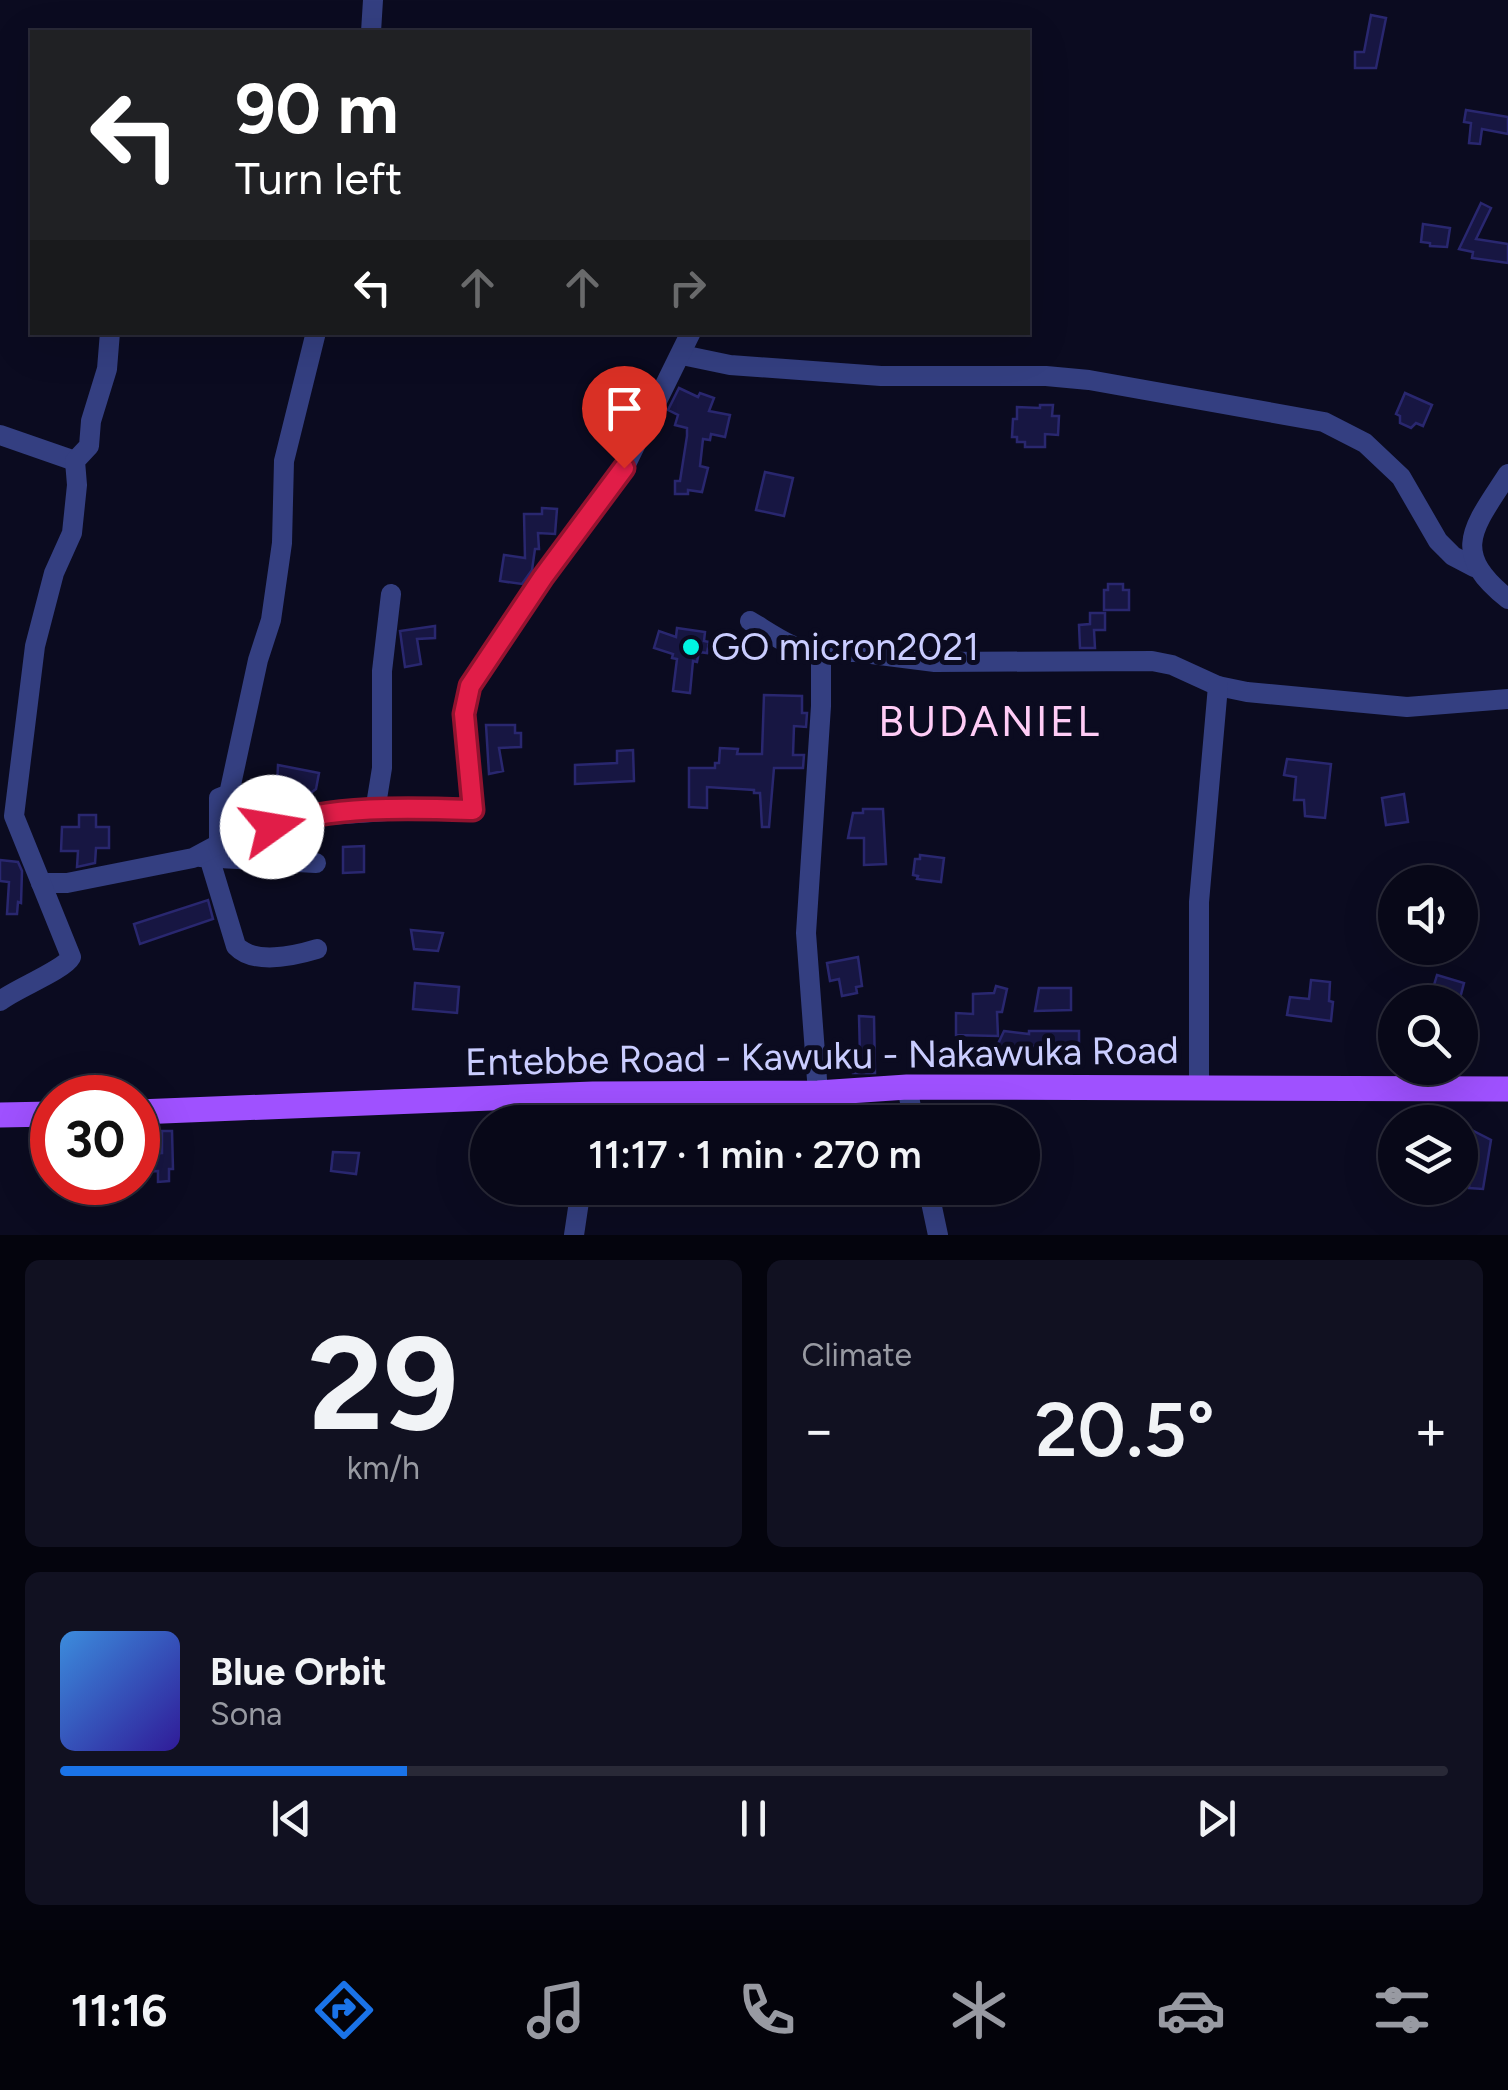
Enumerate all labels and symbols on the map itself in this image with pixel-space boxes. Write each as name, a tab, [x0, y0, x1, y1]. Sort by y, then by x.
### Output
pin	[582, 366, 667, 469]
place label: GO micron2021	[711, 624, 979, 670]
marker: GO micron2021	[680, 636, 702, 658]
district label: BUDANIEL	[878, 696, 1102, 747]
position arrow	[220, 775, 324, 879]
street label: Entebbe Road - Kawuku - Nakawuka Road	[465, 1027, 1179, 1085]
speed limit sign: 30	[30, 1075, 160, 1205]

